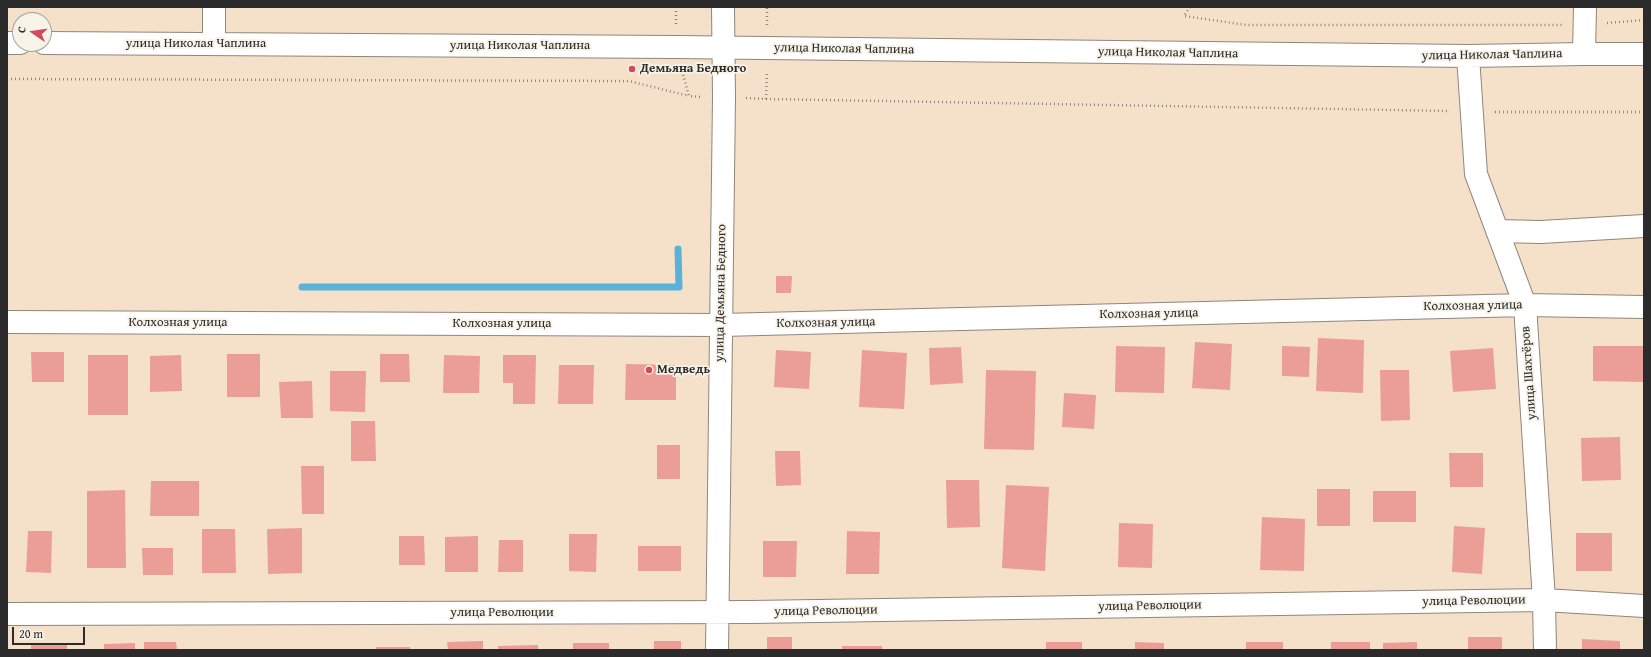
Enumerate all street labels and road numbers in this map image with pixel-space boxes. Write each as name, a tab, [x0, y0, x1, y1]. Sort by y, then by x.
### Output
street label: улица Николая Чаплина	[126, 36, 266, 52]
street label: улица Николая Чаплина	[450, 38, 590, 54]
street label: улица Николая Чаплина	[774, 40, 914, 58]
street label: улица Николая Чаплина	[1098, 44, 1238, 62]
street label: улица Николая Чаплина	[1422, 46, 1562, 64]
street label: улица Демьяна Бедного	[712, 224, 730, 362]
street label: Колхозная улица	[1423, 297, 1523, 315]
street label: Колхозная улица	[1099, 305, 1199, 323]
street label: Колхозная улица	[776, 314, 876, 332]
street label: Колхозная улица	[129, 315, 227, 331]
street label: Колхозная улица	[453, 316, 551, 332]
street label: улица Шахтёров	[1518, 326, 1540, 420]
street label: улица Революции	[1422, 592, 1526, 610]
street label: улица Революции	[1098, 597, 1202, 615]
street label: улица Революции	[774, 602, 878, 620]
street label: улица Революции	[450, 605, 554, 621]

